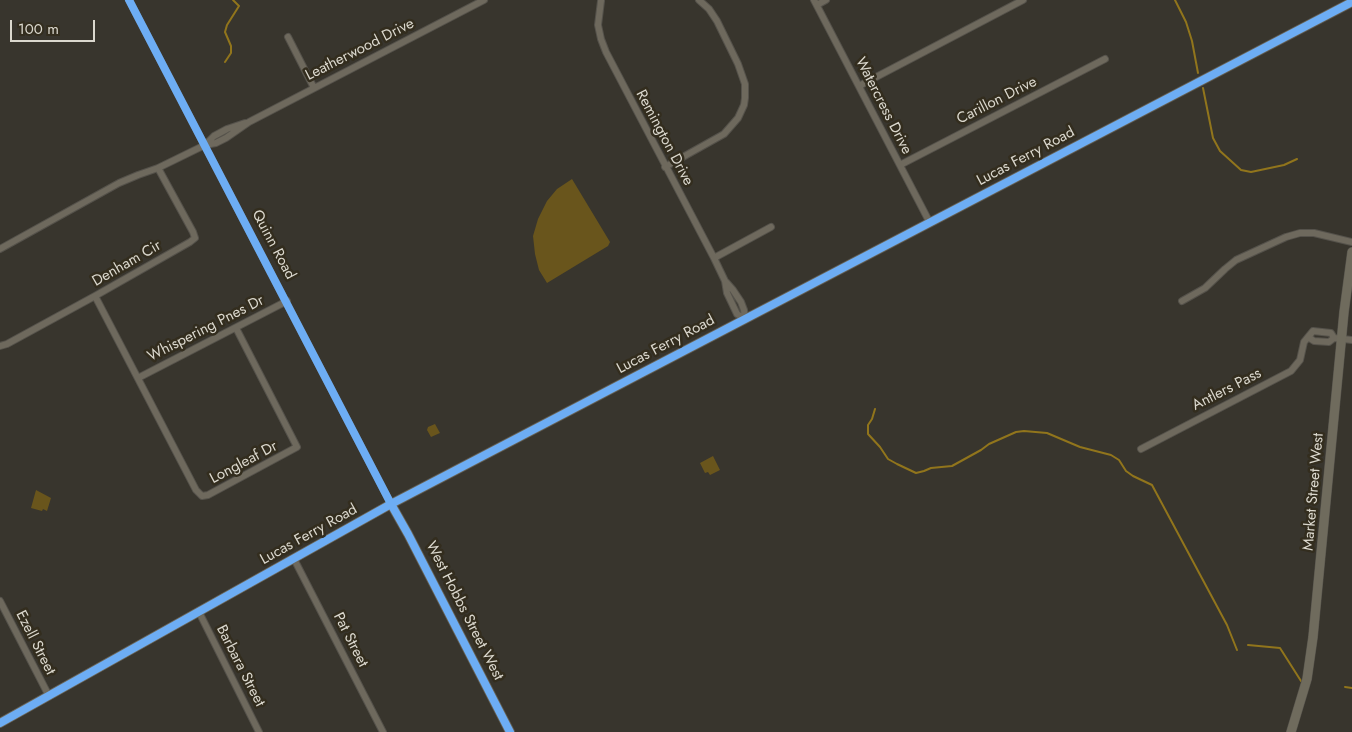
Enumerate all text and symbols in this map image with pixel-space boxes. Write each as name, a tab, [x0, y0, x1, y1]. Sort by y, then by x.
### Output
scale bar	[12, 10, 98, 42]
street label: Leatherwood Drive	[303, 15, 417, 85]
text: 100 m	[18, 18, 59, 40]
street label: Watercress Drive	[851, 54, 915, 158]
street label: Carillon Drive	[954, 73, 1040, 129]
street label: Remington Drive	[631, 87, 697, 189]
street label: Lucas Ferry Road	[974, 124, 1078, 190]
street label: Quinn Road	[247, 207, 299, 283]
street label: Denham Cir	[89, 237, 165, 291]
street label: Whispering Pnes Dr	[145, 292, 267, 366]
street label: Lucas Ferry Road	[614, 312, 718, 378]
street label: Antlers Pass	[1189, 365, 1265, 415]
street label: Market Street West	[1300, 432, 1328, 552]
street label: Longleaf Dr	[207, 438, 281, 488]
street label: Lucas Ferry Road	[257, 501, 361, 569]
street label: West Hobbs Street West	[421, 539, 507, 683]
street label: Ezell Street	[11, 608, 59, 678]
street label: Pat Street	[329, 610, 371, 670]
street label: Barbara Street	[212, 622, 268, 710]

